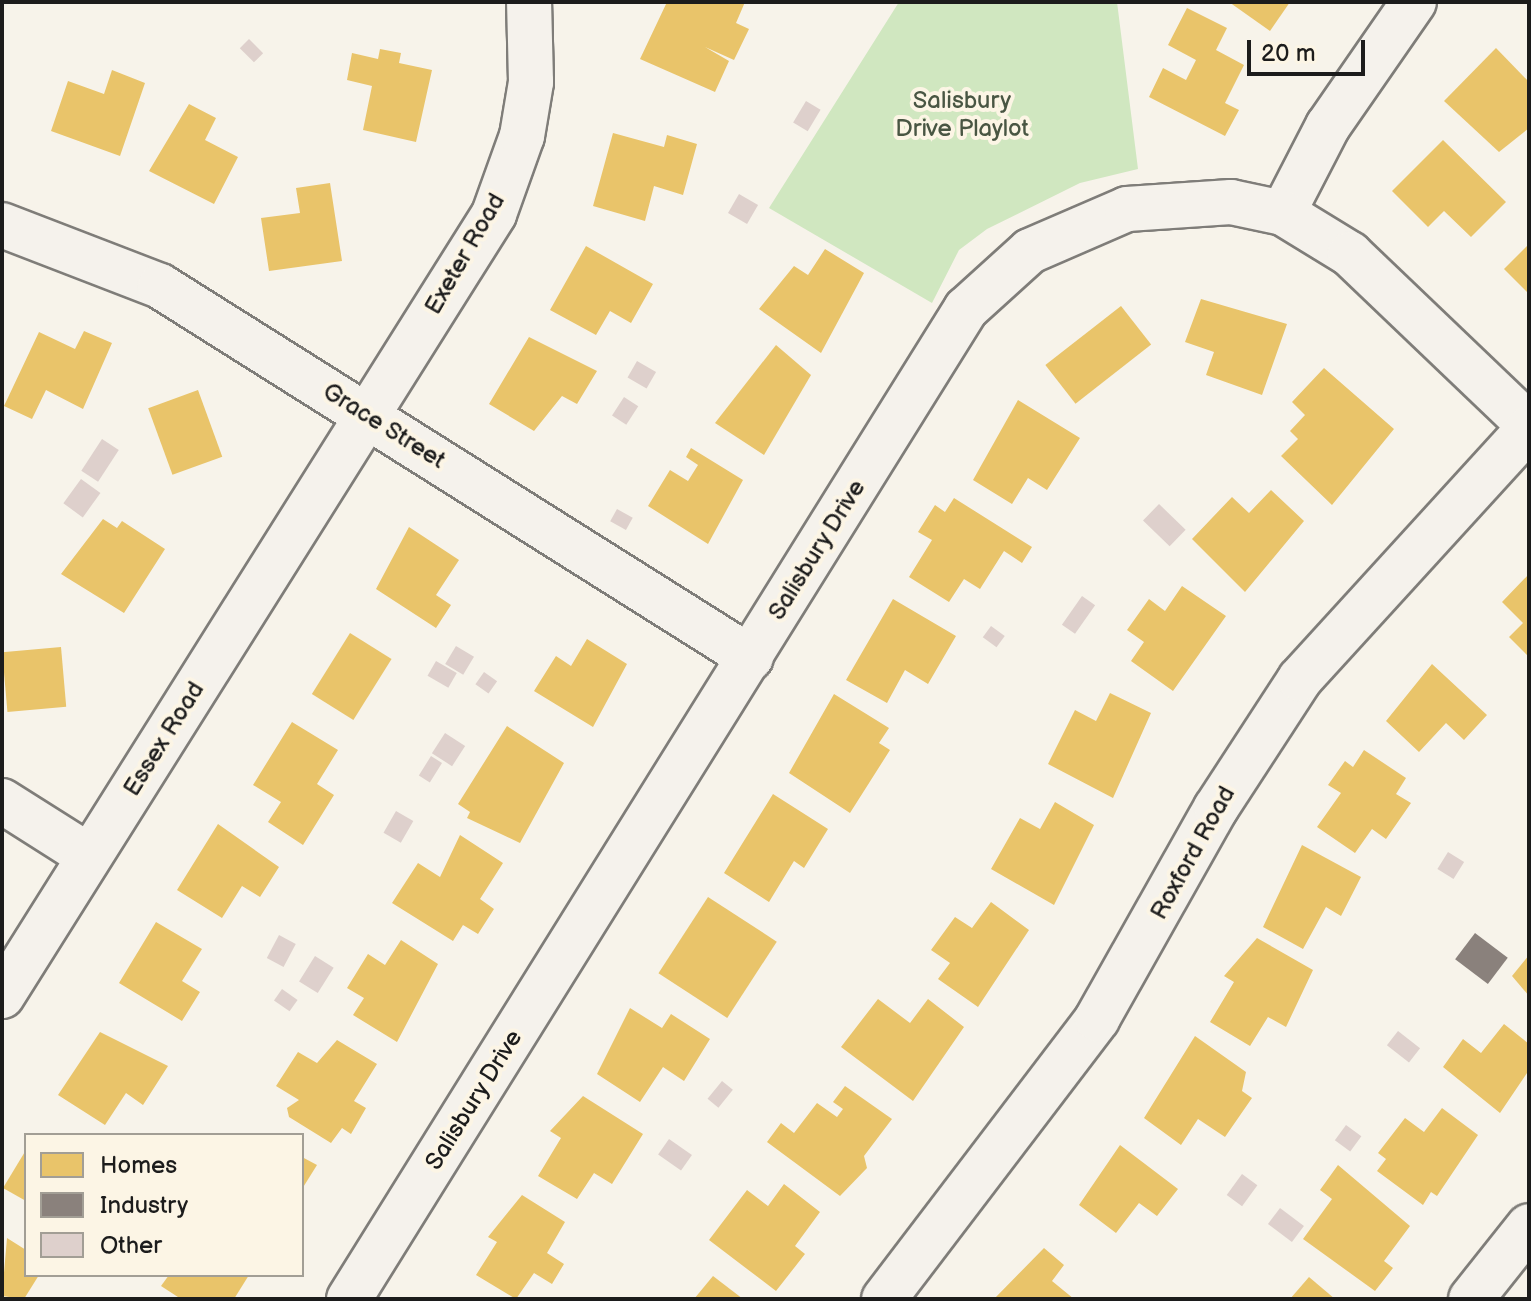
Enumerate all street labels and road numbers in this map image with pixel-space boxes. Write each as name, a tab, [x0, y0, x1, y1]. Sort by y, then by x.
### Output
street label: Exeter Road	[419, 188, 511, 320]
street label: Grace Street	[317, 377, 451, 475]
street label: Salisbury Drive	[762, 474, 872, 626]
street label: Essex Road	[118, 677, 210, 801]
street label: Roxford Road	[1145, 781, 1241, 925]
street label: Salisbury Drive	[419, 1024, 529, 1176]

